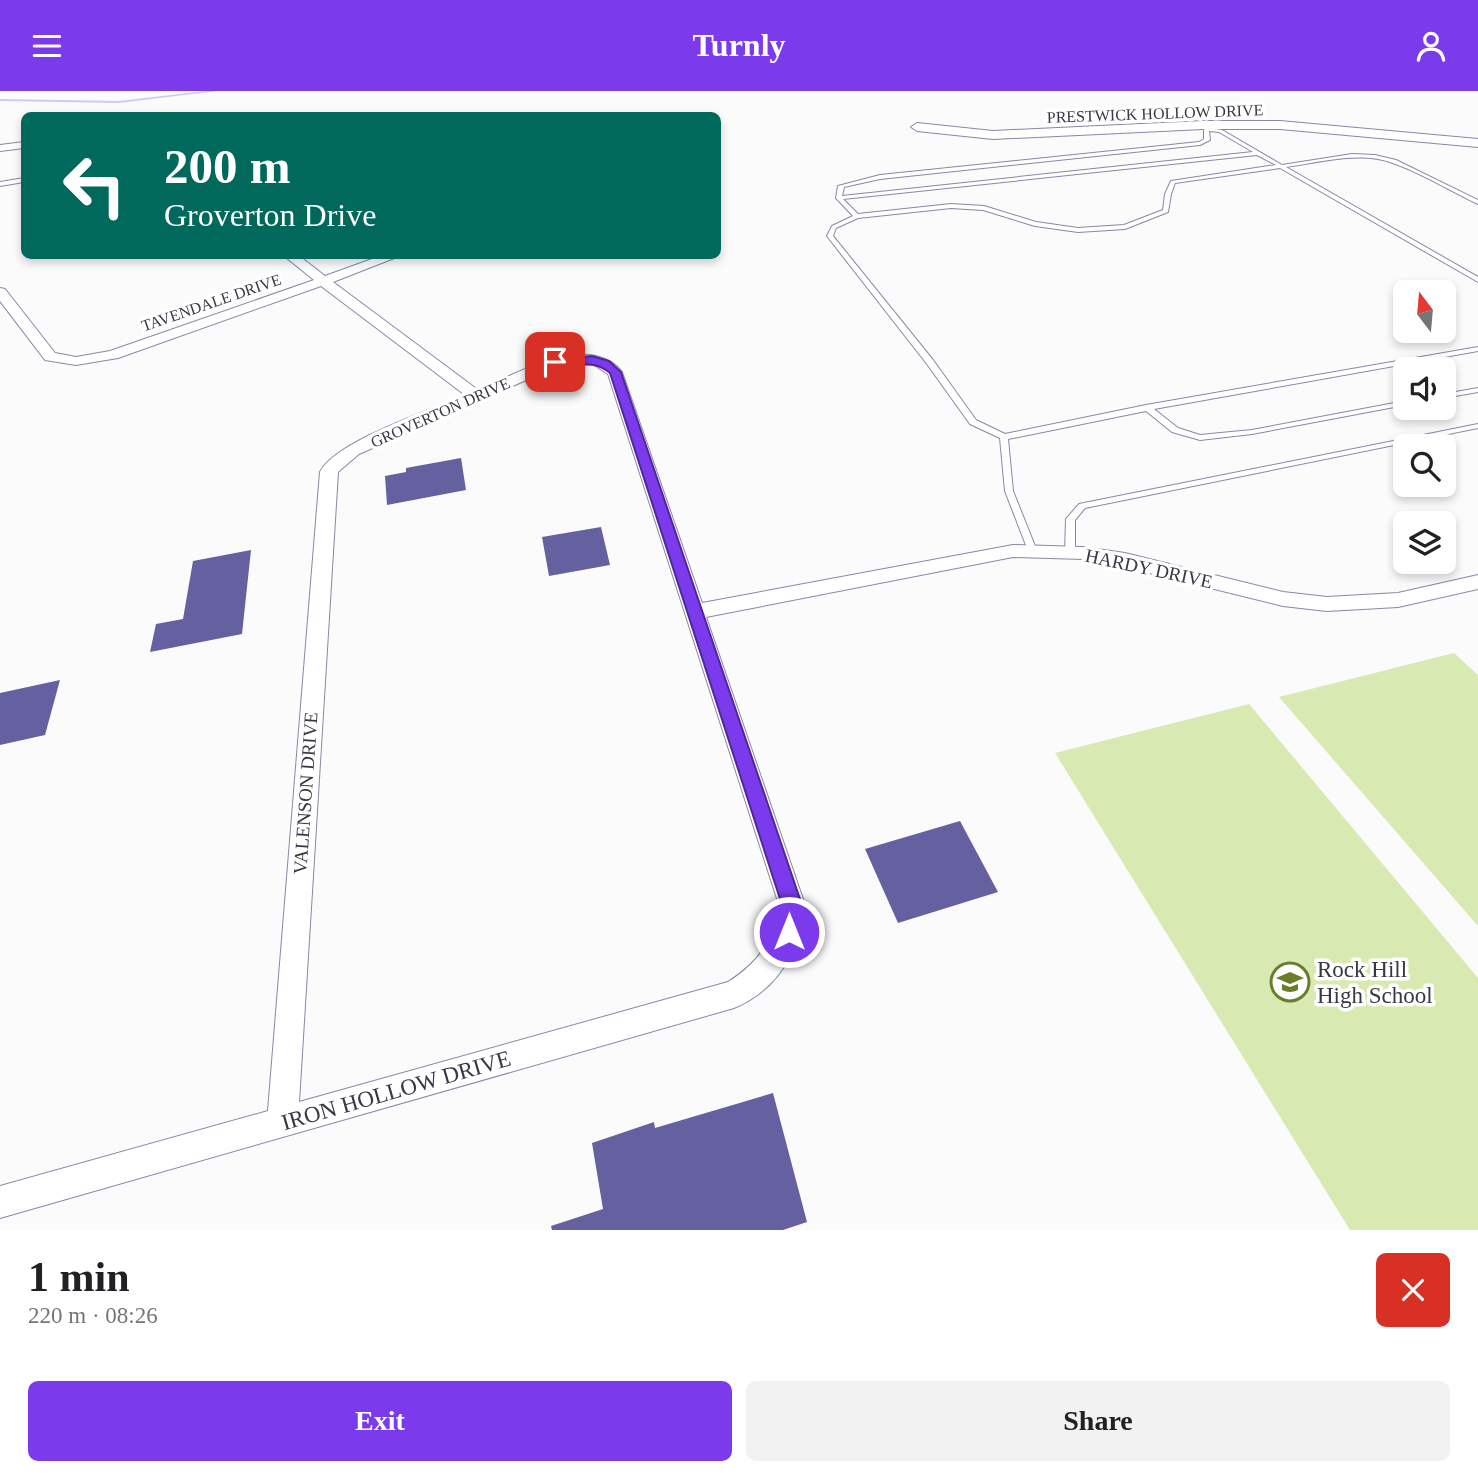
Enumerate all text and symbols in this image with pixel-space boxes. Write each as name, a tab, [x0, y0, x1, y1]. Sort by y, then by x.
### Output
icon: menu	[28, 27, 66, 65]
text: Turnly	[692, 27, 786, 63]
icon: person	[1412, 27, 1450, 65]
street label: PRESTWICK HOLLOW DRIVE	[1046, 101, 1264, 126]
text: 200 m	[164, 139, 291, 194]
icon: left	[49, 140, 140, 231]
text: Groverton Drive	[164, 197, 376, 233]
street label: TAVENDALE DRIVE	[139, 271, 283, 334]
north arrow	[1393, 280, 1456, 343]
map controls	[1393, 280, 1456, 574]
pin	[525, 332, 585, 392]
icon: arrive	[536, 343, 574, 381]
button: sound	[1393, 357, 1456, 420]
street label: GROVERTON DRIVE	[368, 374, 512, 451]
button: search	[1393, 434, 1456, 497]
button: layers	[1393, 511, 1456, 574]
street label: HARDY DRIVE	[1083, 545, 1214, 592]
street label: VALENSON DRIVE	[289, 711, 322, 875]
position arrow	[752, 895, 826, 969]
place label: Rock Hill High School	[1317, 957, 1433, 1008]
school or university icon: Rock Hill High School	[1269, 961, 1311, 1003]
street label: IRON HOLLOW DRIVE	[279, 1046, 514, 1135]
button: close	[1376, 1253, 1450, 1327]
text: 1 min	[28, 1254, 130, 1300]
text: 220 m · 08:26	[28, 1303, 158, 1328]
button: Exit	[28, 1381, 732, 1461]
button: Share	[746, 1381, 1450, 1461]

